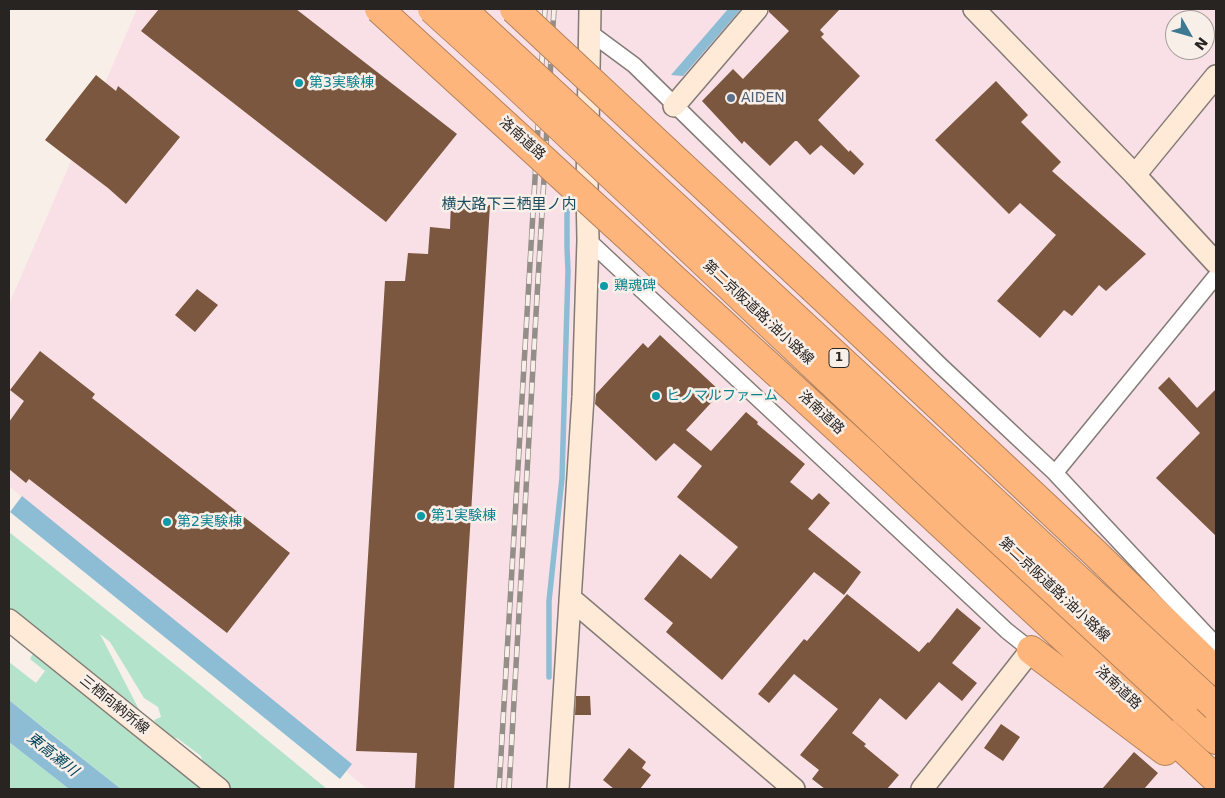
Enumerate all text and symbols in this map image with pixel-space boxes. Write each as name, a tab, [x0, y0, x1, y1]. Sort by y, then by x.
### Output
north arrow	[1165, 10, 1215, 60]
text: N	[1191, 34, 1211, 53]
place label: 第3実験棟	[309, 75, 374, 91]
marker: 第3実験棟	[293, 77, 305, 89]
place label: AIDEN	[741, 90, 785, 106]
marker: AIDEN	[725, 92, 737, 104]
street label: 洛南道路	[496, 114, 548, 164]
district label: 横大路下三栖里ノ内	[442, 196, 576, 214]
street label: 第二京阪道路;油小路線	[699, 258, 817, 368]
place label: 鶏魂碑	[614, 278, 656, 294]
marker: 鶏魂碑	[598, 280, 610, 292]
road number: 1	[829, 348, 849, 368]
place label: ヒノマルファーム	[666, 388, 778, 404]
street label: 洛南道路	[795, 388, 847, 438]
marker: ヒノマルファーム	[650, 390, 662, 402]
place label: 第1実験棟	[431, 508, 496, 524]
marker: 第1実験棟	[415, 510, 427, 522]
place label: 第2実験棟	[177, 514, 242, 530]
marker: 第2実験棟	[161, 516, 173, 528]
street label: 第二京阪道路;油小路線	[995, 535, 1113, 645]
street label: 洛南道路	[1092, 663, 1144, 713]
street label: 三栖向納所線	[76, 672, 152, 738]
water label: 東高瀬川	[23, 729, 81, 781]

